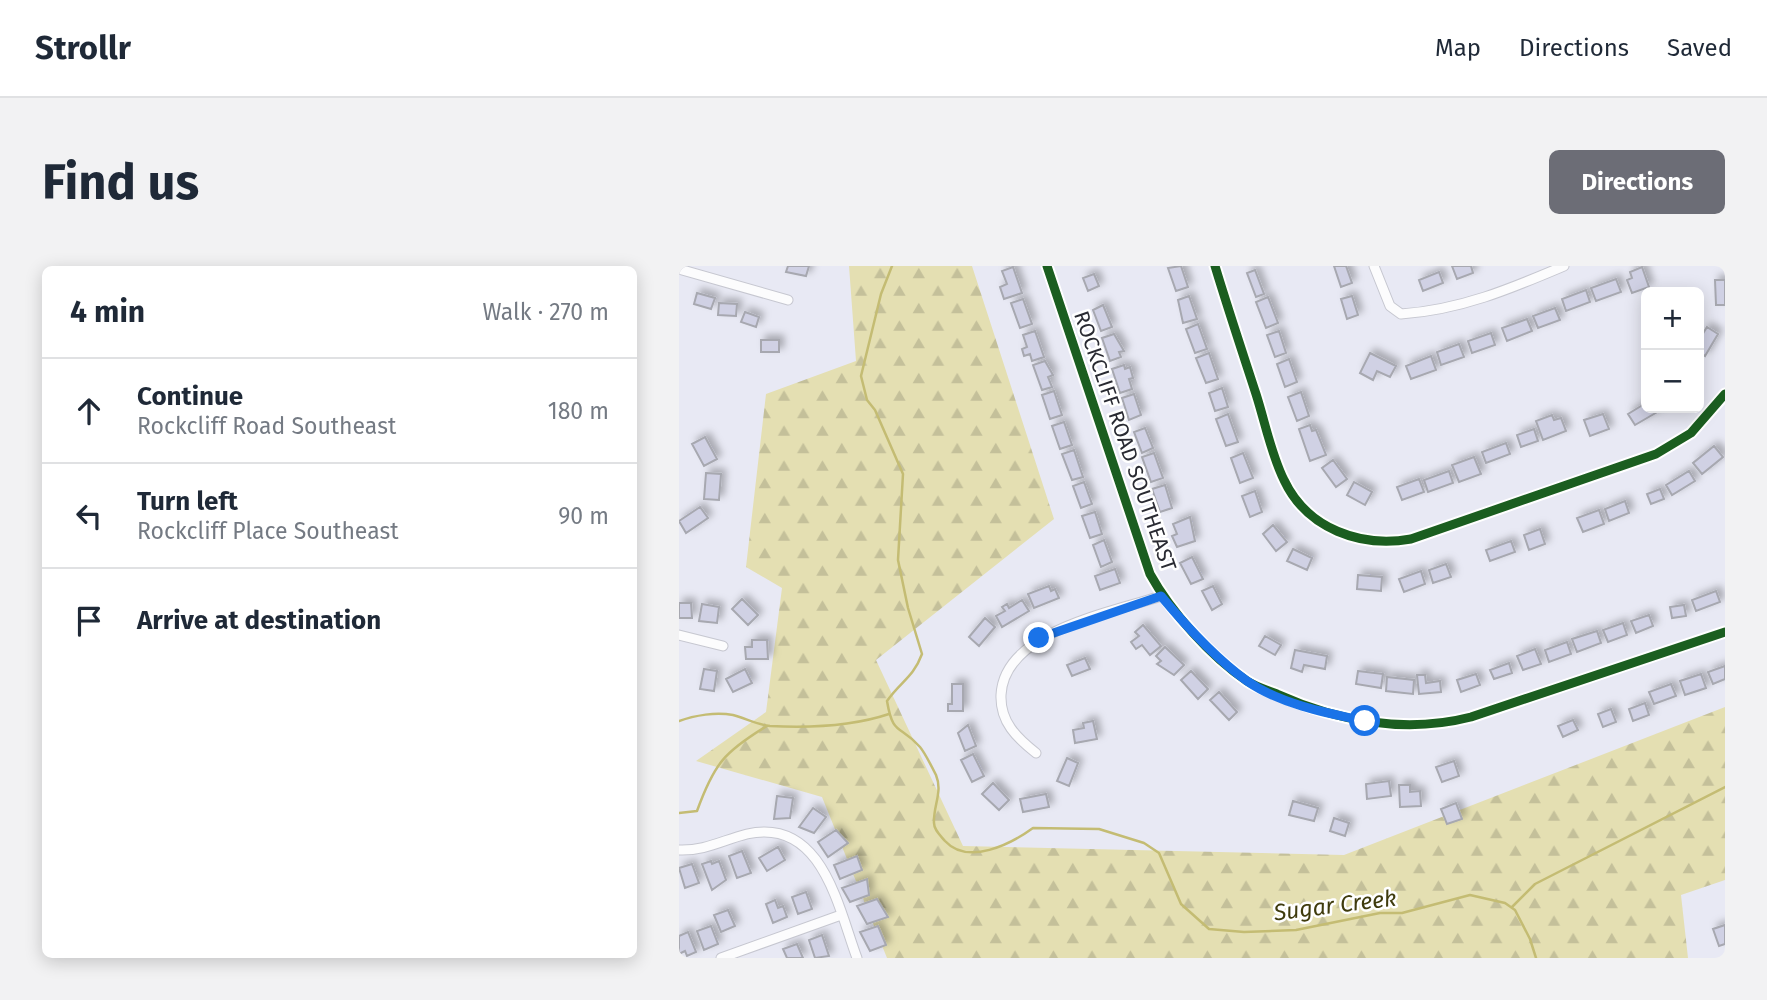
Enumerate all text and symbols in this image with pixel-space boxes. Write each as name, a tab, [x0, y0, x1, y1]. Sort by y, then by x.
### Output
text: Strollr	[35, 28, 131, 68]
text: Map	[1435, 34, 1481, 62]
text: Directions	[1519, 34, 1629, 62]
text: Saved	[1667, 34, 1732, 62]
button: Directions	[1549, 150, 1725, 214]
text: Find us	[42, 153, 199, 212]
map controls	[1641, 287, 1704, 413]
button: +	[1641, 287, 1704, 350]
text: 4 min	[70, 294, 145, 330]
text: Walk · 270 m	[482, 298, 609, 326]
street label: ROCKCLIFF ROAD SOUTHEAST	[1068, 307, 1182, 575]
button: −	[1641, 350, 1704, 413]
text: Continue	[137, 381, 243, 412]
icon: ahead	[70, 392, 108, 430]
text: 180 m	[548, 397, 609, 425]
text: Rockcliff Road Southeast	[137, 412, 396, 440]
text: Turn left	[137, 486, 238, 517]
icon: left	[70, 497, 108, 535]
text: 90 m	[558, 502, 609, 530]
text: Rockcliff Place Southeast	[137, 517, 399, 545]
icon: arrive	[70, 602, 108, 640]
text: Arrive at destination	[137, 605, 381, 636]
route end	[1023, 622, 1054, 653]
route start	[1349, 705, 1380, 736]
water label: Sugar Creek	[1271, 884, 1398, 927]

